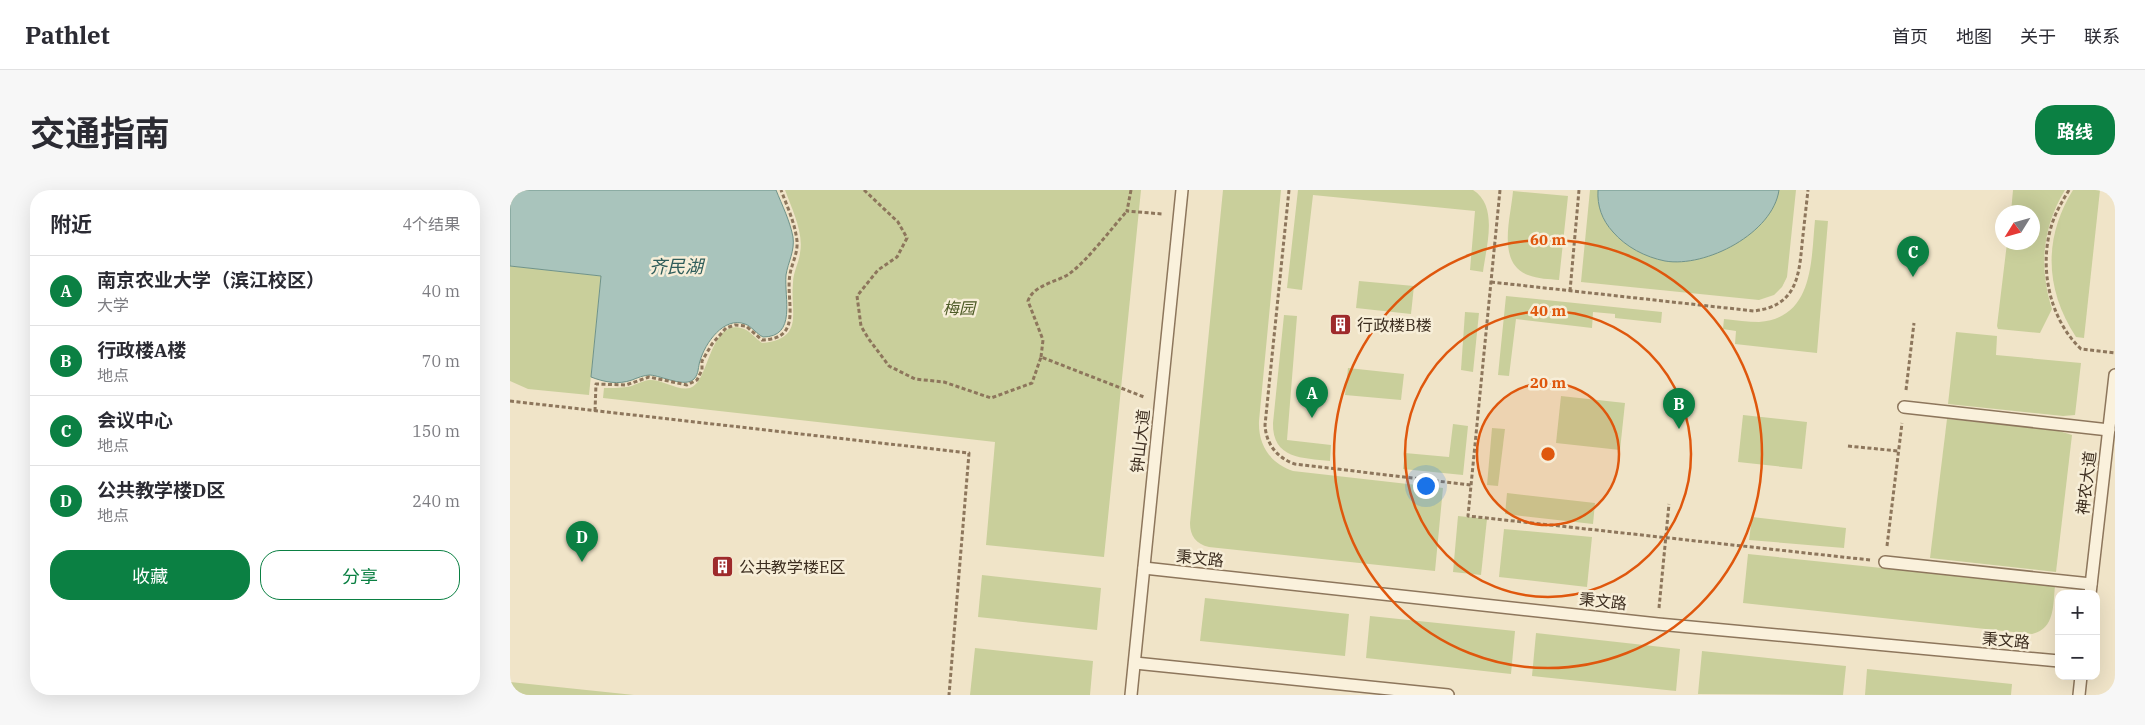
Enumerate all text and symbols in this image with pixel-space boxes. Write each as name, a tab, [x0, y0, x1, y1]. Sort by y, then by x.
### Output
text: Pathlet	[25, 19, 110, 51]
text: 首页	[1892, 25, 1928, 48]
text: 地图	[1956, 25, 1992, 48]
text: 关于	[2020, 25, 2056, 48]
text: 联系	[2084, 25, 2120, 48]
button: 路线	[2035, 105, 2115, 155]
text: 交通指南	[30, 110, 170, 156]
north arrow	[1995, 205, 2040, 250]
text: 附近	[50, 210, 92, 238]
text: 4个结果	[402, 214, 460, 234]
text: 60 m	[1530, 230, 1566, 249]
pin: C	[1897, 236, 1929, 277]
water label: 齐民湖	[649, 255, 706, 278]
text: 南京农业大学（滨江校区）	[97, 268, 325, 292]
text: A	[60, 281, 72, 301]
text: 40 m	[422, 281, 460, 301]
text: 大学	[97, 295, 129, 315]
park label: 梅园	[943, 298, 977, 318]
text: 40 m	[1530, 301, 1566, 320]
building icon: 行政楼B楼	[1329, 313, 1353, 337]
place label: 行政楼B楼	[1357, 315, 1432, 335]
text: 行政楼A楼	[97, 338, 186, 362]
text: B	[60, 351, 72, 371]
text: 70 m	[422, 351, 460, 371]
text: 地点	[97, 365, 129, 385]
text: 20 m	[1530, 373, 1566, 392]
pin: A	[1296, 377, 1328, 418]
pin: B	[1663, 388, 1695, 429]
text: 会议中心	[97, 408, 173, 432]
street label: 钟山大道	[1127, 408, 1153, 474]
text: C	[61, 421, 71, 441]
text: 150 m	[412, 421, 460, 441]
text: 地点	[97, 435, 129, 455]
centre of rings	[1539, 445, 1557, 463]
street label: 神农大道	[2072, 450, 2100, 516]
your location	[1413, 473, 1439, 499]
text: 公共教学楼D区	[97, 478, 225, 502]
text: D	[60, 491, 72, 511]
text: 240 m	[412, 491, 460, 511]
text: 地点	[97, 505, 129, 525]
pin: D	[566, 521, 598, 562]
street label: 秉文路	[1175, 546, 1225, 570]
button: 收藏	[50, 550, 250, 600]
button: 分享	[260, 550, 460, 600]
building icon: 公共教学楼E区	[711, 555, 735, 579]
place label: 公共教学楼E区	[739, 557, 845, 577]
street label: 秉文路	[1578, 589, 1628, 613]
map controls	[2055, 590, 2100, 680]
button: +	[2055, 590, 2100, 635]
street label: 秉文路	[1981, 628, 2031, 652]
button: −	[2055, 635, 2100, 680]

